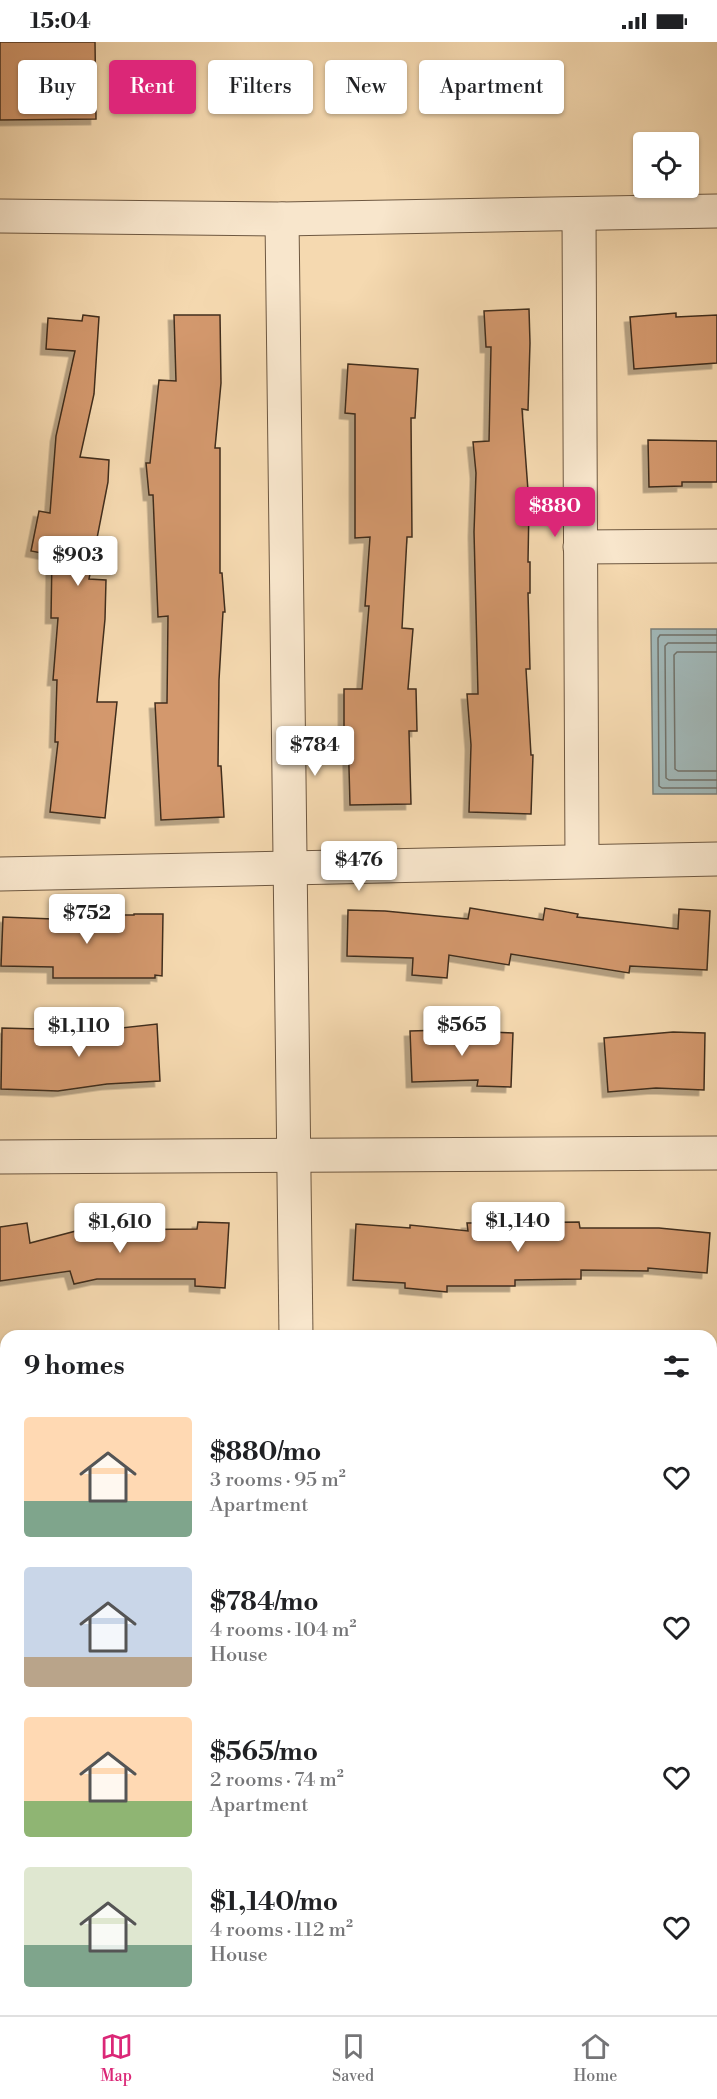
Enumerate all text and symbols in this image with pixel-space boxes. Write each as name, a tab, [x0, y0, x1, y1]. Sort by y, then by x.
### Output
text: 15:04	[30, 8, 91, 35]
chip: Buy	[18, 60, 97, 114]
chip: Rent	[109, 60, 196, 114]
chip: Filters	[208, 60, 313, 114]
chip: New	[325, 60, 407, 114]
chip: Apartment	[419, 60, 564, 114]
map controls	[633, 132, 699, 198]
button: locate	[633, 132, 699, 198]
pin: $880	[519, 487, 591, 538]
text: $880	[529, 494, 581, 519]
pin: $903	[42, 536, 114, 587]
text: $903	[52, 543, 104, 568]
pin: $784	[279, 726, 351, 777]
text: $784	[290, 733, 340, 758]
pin: $476	[323, 841, 395, 892]
text: $476	[335, 848, 383, 873]
pin: $752	[51, 894, 123, 945]
text: $752	[63, 901, 111, 926]
pin: $565	[426, 1006, 498, 1057]
pin: $1,110	[30, 1007, 128, 1058]
text: $565	[437, 1013, 487, 1038]
text: $1,110	[48, 1014, 110, 1039]
pin: $1,140	[469, 1202, 567, 1253]
pin: $1,610	[71, 1203, 169, 1254]
text: $1,140	[486, 1209, 550, 1234]
text: $1,610	[88, 1210, 152, 1235]
text: 9 homes	[24, 1350, 125, 1382]
icon: filters	[660, 1350, 693, 1383]
text: $880/mo	[210, 1436, 321, 1468]
icon: home	[72, 1441, 144, 1513]
icon: heart	[660, 1461, 693, 1494]
text: 3 rooms · 95 m²	[210, 1468, 346, 1493]
text: Apartment	[210, 1493, 308, 1518]
text: $784/mo	[210, 1586, 319, 1618]
icon: home	[72, 1591, 144, 1663]
icon: heart	[660, 1611, 693, 1644]
text: 4 rooms · 104 m²	[210, 1618, 357, 1643]
text: House	[210, 1643, 268, 1668]
text: $565/mo	[210, 1736, 318, 1768]
icon: home	[72, 1741, 144, 1813]
icon: heart	[660, 1761, 693, 1794]
text: 2 rooms · 74 m²	[210, 1768, 344, 1793]
text: Apartment	[210, 1793, 308, 1818]
text: $1,140/mo	[210, 1886, 338, 1918]
icon: home	[72, 1891, 144, 1963]
icon: heart	[660, 1911, 693, 1944]
text: 4 rooms · 112 m²	[210, 1918, 353, 1943]
text: House	[210, 1943, 268, 1968]
tab: Map	[100, 2030, 133, 2086]
tab: Saved	[332, 2030, 374, 2086]
tab: Home	[573, 2030, 617, 2086]

